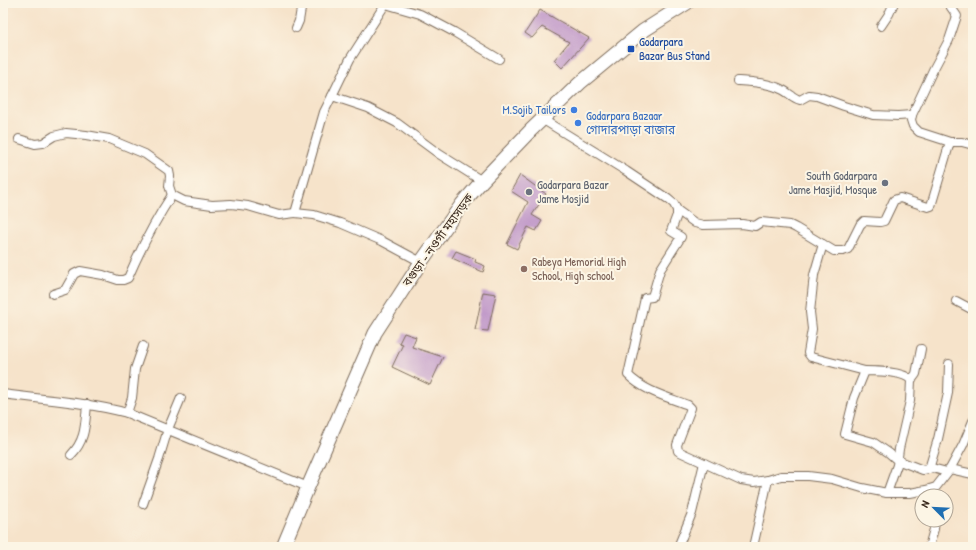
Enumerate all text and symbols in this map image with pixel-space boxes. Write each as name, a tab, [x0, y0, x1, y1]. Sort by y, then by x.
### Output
place label: Godarpara Bazar Bus Stand	[639, 33, 710, 64]
marker: Godarpara Bazar Bus Stand	[626, 44, 636, 54]
place label: M.Sojib Tailors	[502, 101, 566, 118]
marker: M.Sojib Tailors	[569, 105, 579, 115]
place label: Godarpara Bazaar গোদারপাড়া বাজার	[586, 107, 676, 138]
marker: Godarpara Bazaar গোদারপাড়া বাজার	[573, 118, 583, 128]
place label: South Godarpara Jame Masjid, Mosque	[789, 167, 877, 198]
place label: Godarpara Bazar Jame Mosjid	[537, 176, 609, 207]
marker: South Godarpara Jame Masjid, Mosque	[880, 178, 890, 188]
marker: Godarpara Bazar Jame Mosjid	[524, 187, 534, 197]
street label: বগুড়া - নওগাঁ মহাসড়ক	[398, 190, 477, 290]
place label: Rabeya Memorial High School, High school	[532, 253, 626, 284]
marker: Rabeya Memorial High School, High school	[519, 264, 529, 274]
north arrow	[914, 488, 954, 528]
text: N	[917, 498, 933, 509]

